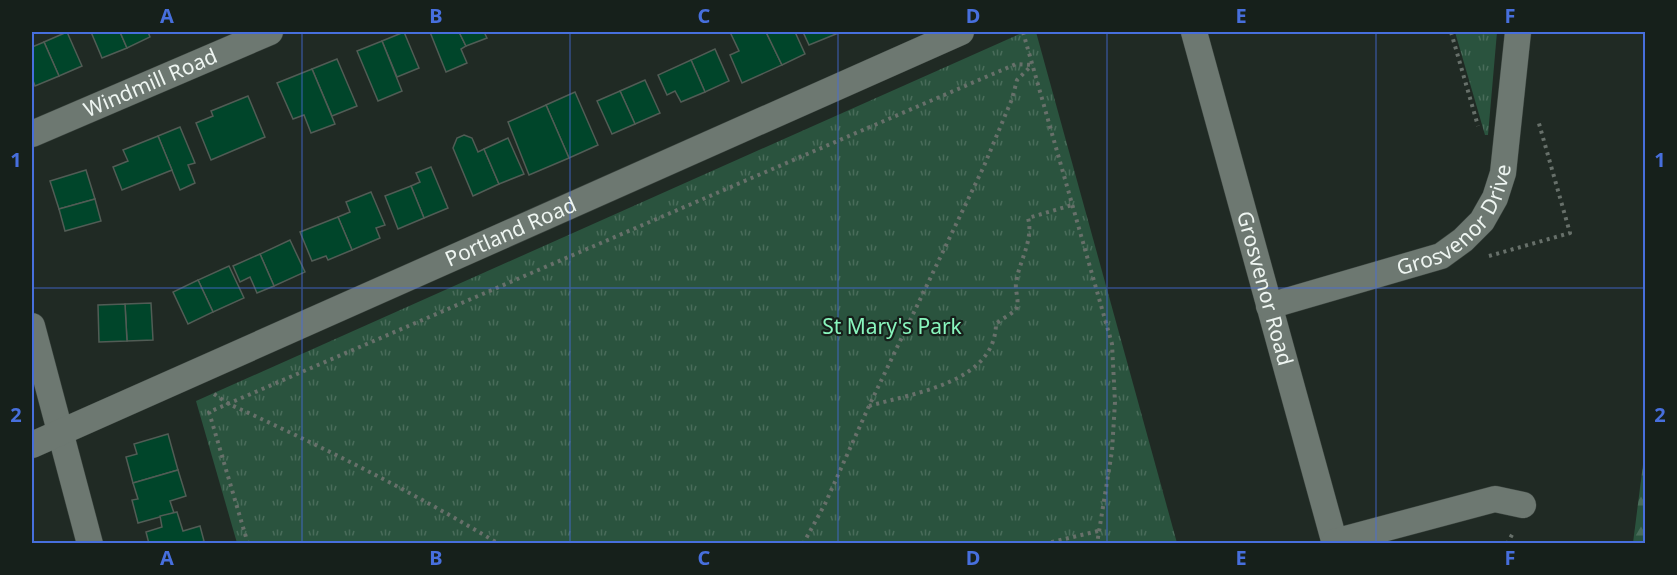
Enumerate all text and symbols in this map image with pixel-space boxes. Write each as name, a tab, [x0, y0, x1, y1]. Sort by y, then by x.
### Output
text: A	[160, 2, 174, 29]
text: B	[429, 2, 443, 29]
text: C	[698, 2, 711, 29]
text: D	[966, 2, 980, 29]
text: E	[1235, 2, 1247, 29]
text: F	[1505, 2, 1515, 29]
street label: Windmill Road	[79, 41, 221, 123]
text: 1	[10, 146, 22, 173]
text: 1	[1654, 146, 1666, 173]
street label: Grosvenor Drive	[1393, 163, 1517, 281]
street label: Portland Road	[440, 190, 580, 273]
street label: Grosvenor Road	[1231, 208, 1300, 369]
park label: St Mary's Park	[822, 312, 963, 340]
text: 2	[10, 401, 22, 428]
text: 2	[1654, 401, 1666, 428]
text: A	[160, 544, 174, 571]
text: B	[429, 544, 443, 571]
text: C	[698, 544, 711, 571]
text: D	[966, 544, 980, 571]
text: E	[1235, 544, 1247, 571]
text: F	[1505, 544, 1515, 571]

